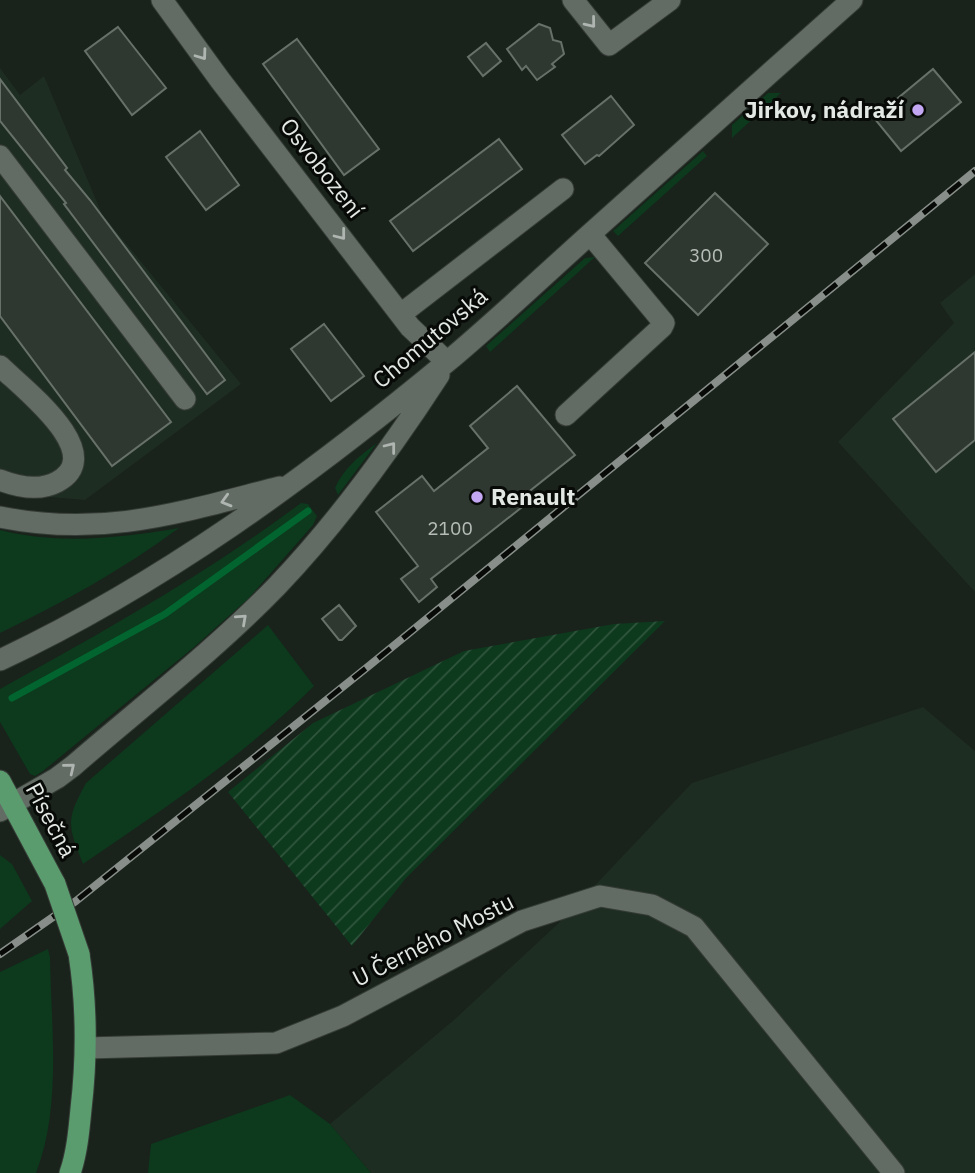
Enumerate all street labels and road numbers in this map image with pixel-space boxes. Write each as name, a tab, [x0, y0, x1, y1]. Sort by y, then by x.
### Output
street label: Osvobození	[274, 111, 371, 224]
street label: Chomutovská	[366, 280, 493, 394]
street label: Písečná	[20, 777, 84, 862]
street label: U Černého Mostu	[347, 886, 518, 993]

